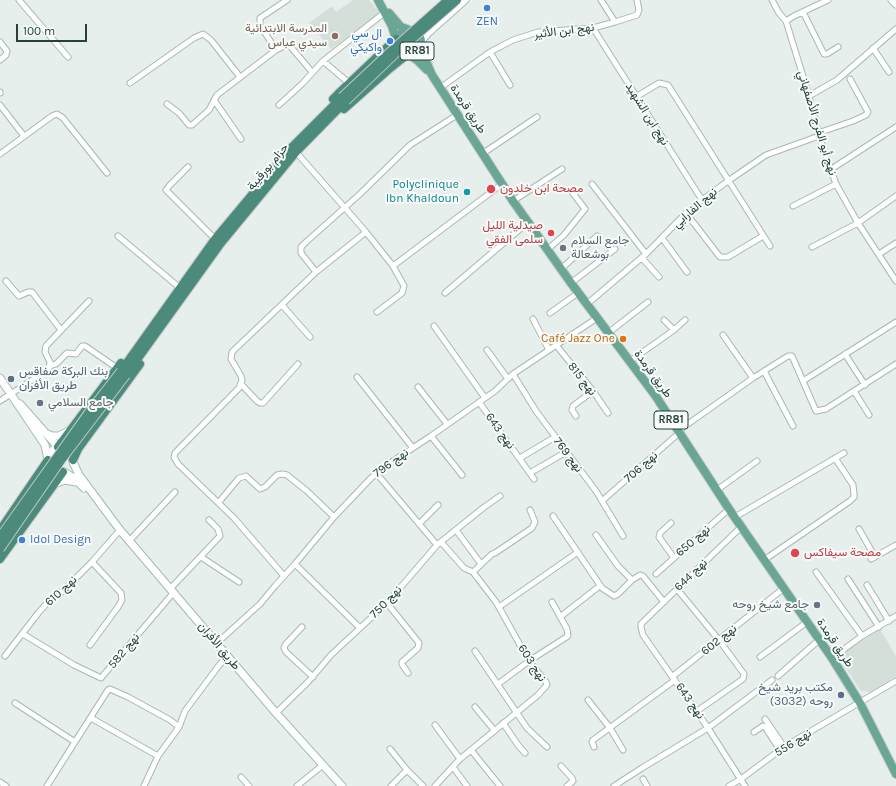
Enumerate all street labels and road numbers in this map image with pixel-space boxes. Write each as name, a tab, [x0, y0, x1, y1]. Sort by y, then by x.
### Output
street label: نهج ابن الأثير	[533, 20, 595, 42]
road number: RR81	[400, 42, 434, 60]
street label: نهج أبو الفرج الأصفهاني	[794, 69, 840, 177]
street label: نهج ابن الشهيد	[622, 80, 672, 148]
street label: طريق قرمدة	[447, 82, 489, 136]
street label: حزام بورقيبة	[244, 141, 292, 193]
street label: نهج الفارابي	[670, 185, 720, 231]
street label: طريق قرمدة	[631, 347, 675, 401]
street label: نهج 815	[564, 359, 600, 399]
street label: نهج 643	[482, 410, 518, 452]
road number: RR81	[654, 411, 688, 429]
street label: نهج 769	[550, 435, 586, 475]
street label: نهج 796	[371, 445, 411, 481]
street label: نهج 706	[621, 448, 661, 486]
street label: نهج 650	[673, 522, 713, 560]
street label: نهج 644	[671, 556, 711, 594]
street label: نهج 610	[42, 573, 80, 609]
street label: نهج 750	[367, 583, 405, 621]
street label: طريق قرمدة	[813, 616, 857, 670]
street label: طريق الأفران	[195, 619, 243, 673]
street label: نهج 602	[698, 622, 740, 658]
street label: نهج 582	[105, 630, 143, 672]
street label: نهج 603	[515, 642, 549, 684]
street label: نهج 643	[672, 680, 708, 722]
street label: نهج 556	[772, 726, 814, 760]

